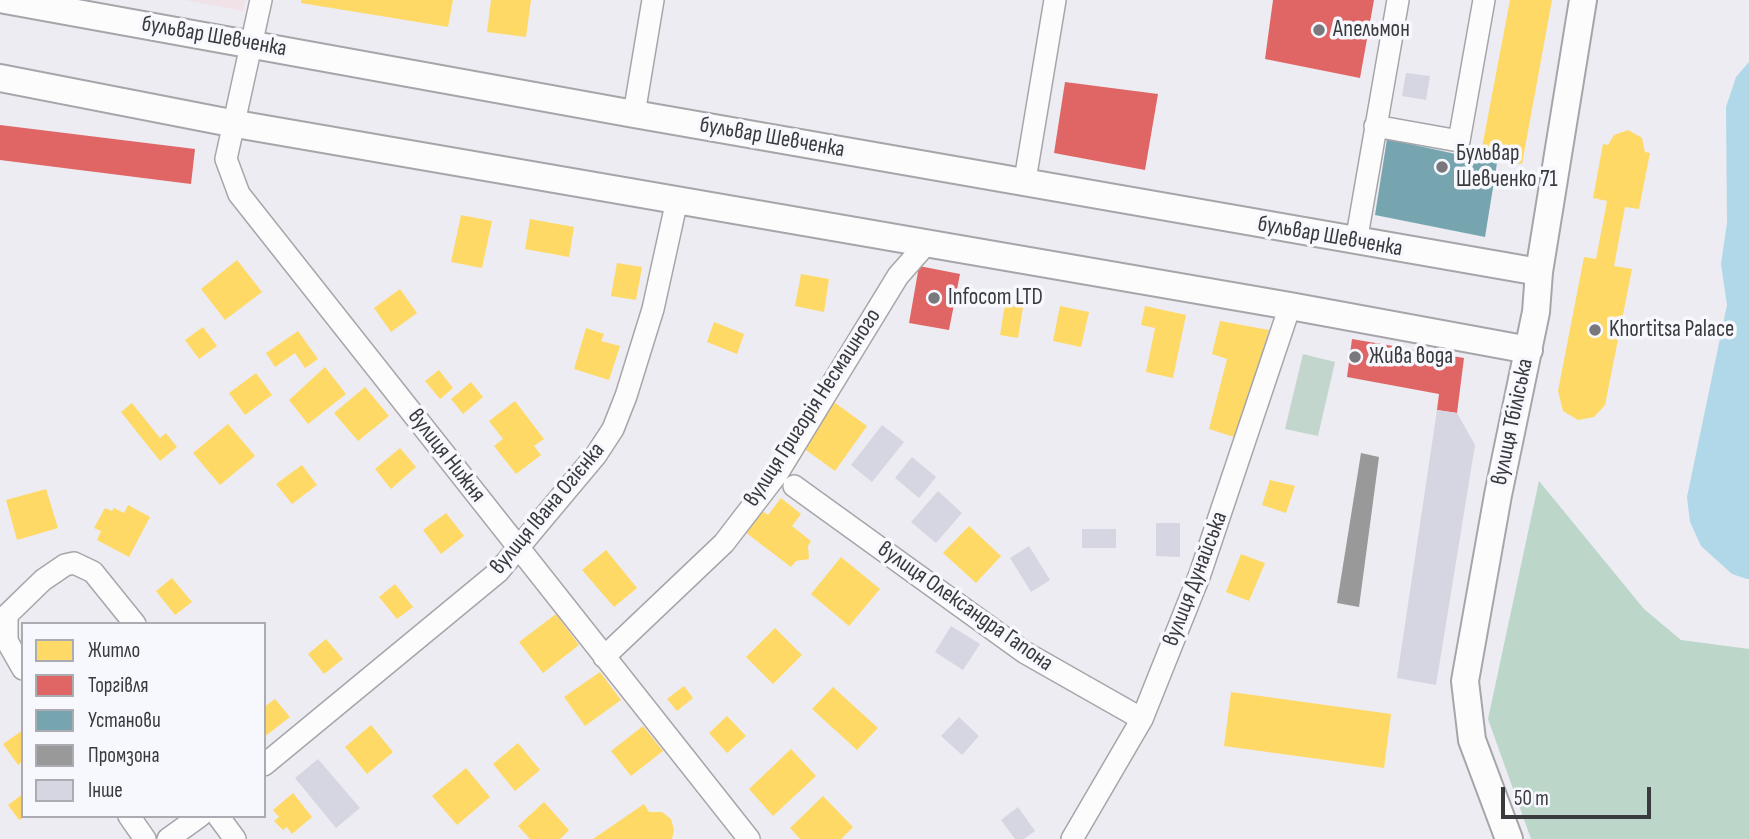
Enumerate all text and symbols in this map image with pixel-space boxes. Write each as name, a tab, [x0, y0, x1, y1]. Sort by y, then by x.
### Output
street label: бульвар Шевченка	[139, 11, 289, 63]
place label: Апельмон	[1333, 16, 1410, 44]
marker: Апельмон	[1311, 22, 1327, 38]
street label: бульвар Шевченка	[697, 112, 847, 164]
place label: Бульвар Шевченко 71	[1456, 140, 1558, 194]
marker: Бульвар Шевченко 71	[1434, 159, 1450, 175]
street label: бульвар Шевченка	[1255, 211, 1405, 263]
place label: Infocom LTD	[948, 284, 1043, 312]
marker: Infocom LTD	[926, 290, 942, 306]
street label: вулиця Григорія Несмашного	[739, 304, 887, 512]
place label: Khortitsa Palace	[1609, 316, 1734, 344]
marker: Khortitsa Palace	[1587, 322, 1603, 338]
place label: Жива вода	[1369, 343, 1453, 371]
marker: Жива вода	[1347, 349, 1363, 365]
street label: вулиця Тбіліська	[1486, 356, 1540, 488]
street label: вулиця Нижня	[401, 404, 491, 508]
street label: вулиця Івана Огієнка	[485, 437, 611, 581]
street label: вулиця Дунайська	[1158, 508, 1234, 650]
street label: вулиця Олександра Гапона	[872, 536, 1058, 678]
legend	[21, 622, 266, 818]
text: Житло	[88, 638, 140, 663]
text: Торгівля	[88, 673, 149, 698]
text: Установи	[88, 708, 161, 733]
text: Промзона	[88, 743, 159, 768]
scale bar	[1504, 772, 1654, 816]
text: Інше	[88, 778, 123, 803]
text: 50 m	[1514, 786, 1549, 811]

